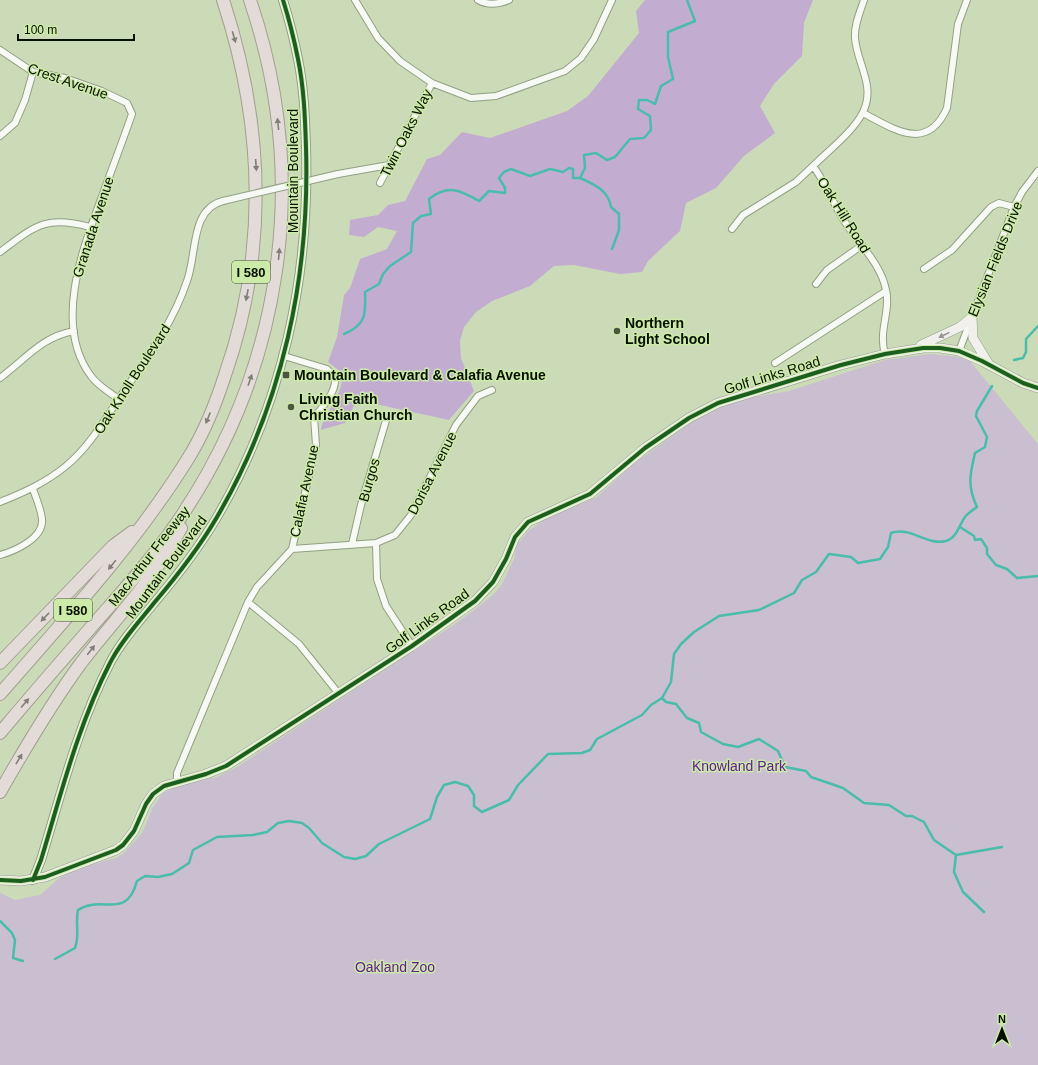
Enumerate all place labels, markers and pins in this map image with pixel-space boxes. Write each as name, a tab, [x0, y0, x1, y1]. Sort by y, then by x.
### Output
place label: Northern Light School	[625, 315, 710, 347]
marker: Northern Light School	[612, 326, 622, 336]
place label: Mountain Boulevard & Calafia Avenue	[294, 367, 546, 383]
marker: Mountain Boulevard & Calafia Avenue	[281, 370, 291, 380]
place label: Living Faith Christian Church	[299, 391, 413, 423]
marker: Living Faith Christian Church	[286, 402, 296, 412]

